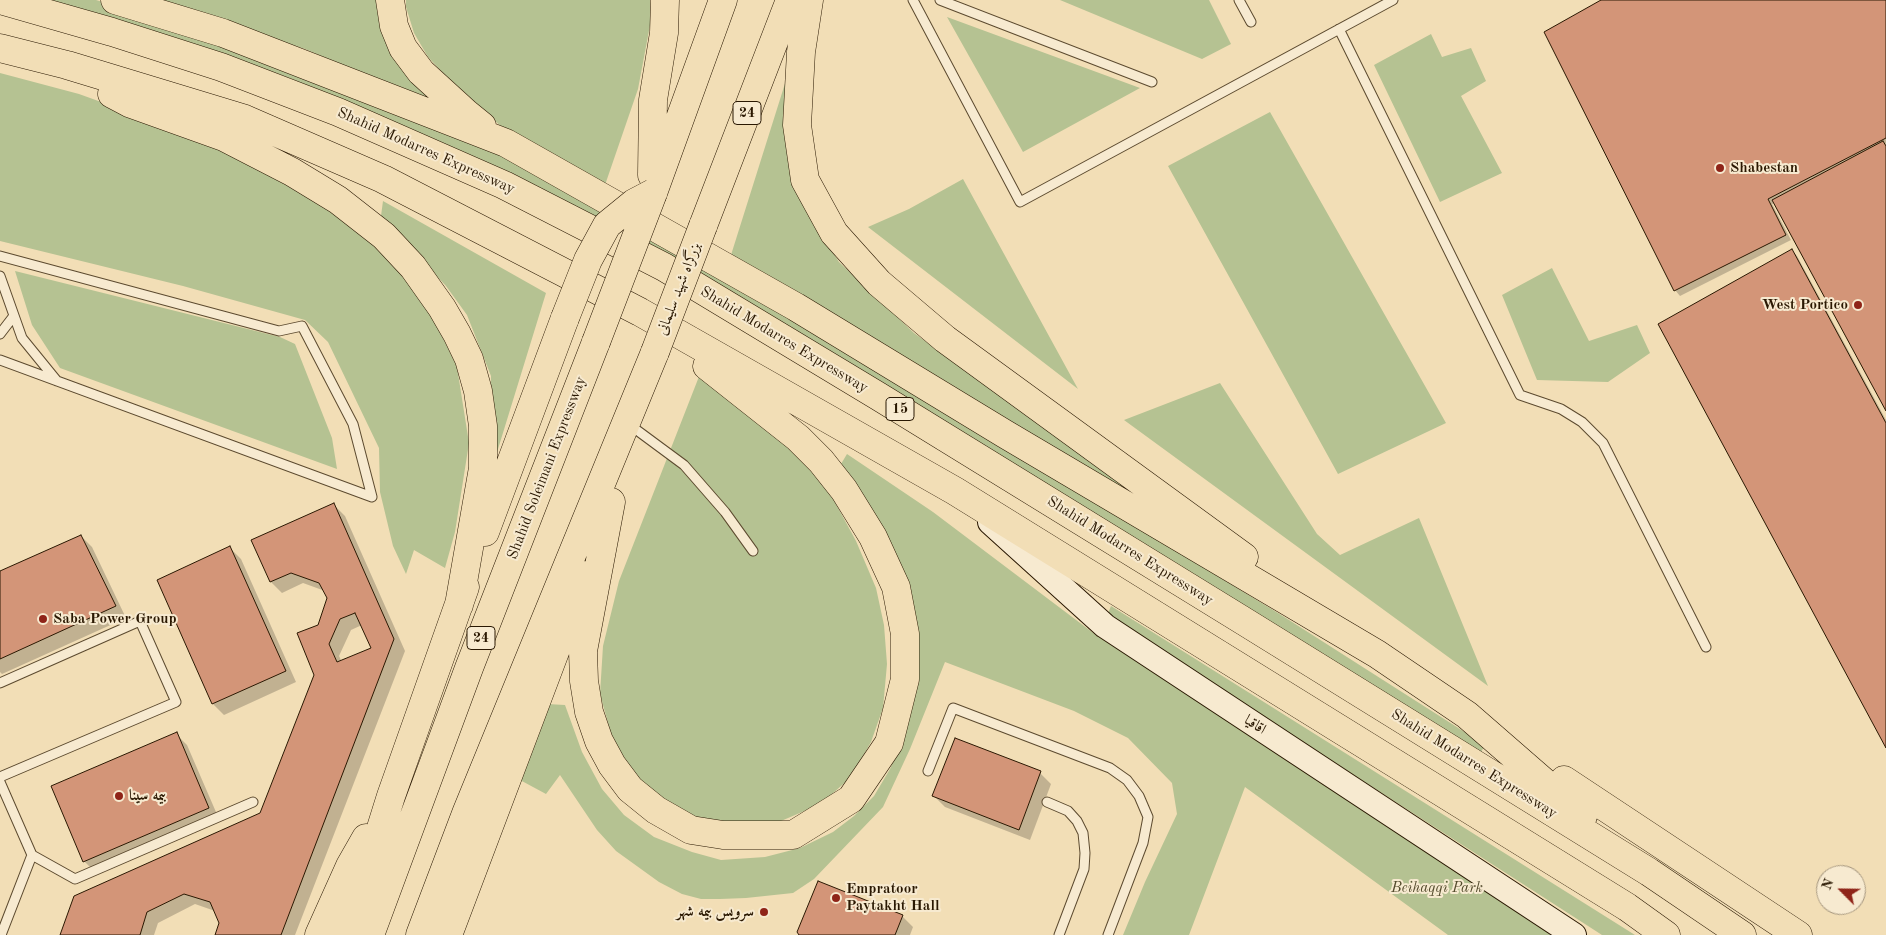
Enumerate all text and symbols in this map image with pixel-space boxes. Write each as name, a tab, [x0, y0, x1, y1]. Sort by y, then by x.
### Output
road number: 24	[733, 102, 761, 125]
street label: Shahid Modarres Expressway	[334, 104, 518, 198]
place label: Shabestan	[1730, 159, 1798, 177]
marker: Shabestan	[1714, 162, 1726, 174]
street label: بزرگراه شهید سلیمانی	[653, 240, 705, 338]
street label: Shahid Modarres Expressway	[697, 283, 871, 397]
place label: West Portico	[1762, 296, 1848, 314]
marker: West Portico	[1852, 299, 1864, 311]
street label: Shahid Soleimani Expressway	[504, 374, 590, 562]
road number: 15	[886, 398, 914, 420]
street label: Shahid Modarres Expressway	[1044, 492, 1216, 610]
place label: Saba Power Group	[53, 610, 177, 628]
marker: Saba Power Group	[37, 613, 49, 625]
road number: 24	[467, 626, 495, 650]
street label: Shahid Modarres Expressway	[1388, 705, 1560, 823]
street label: اقاقیا	[1241, 711, 1269, 739]
place label: بیمه سینا	[129, 787, 166, 805]
marker: بیمه سینا	[113, 790, 125, 802]
north arrow	[1816, 865, 1866, 915]
text: N	[1820, 877, 1837, 892]
park label: Beihaqqi Park	[1391, 879, 1483, 897]
place label: Empratoor Paytakht Hall	[846, 880, 940, 915]
marker: Empratoor Paytakht Hall	[830, 892, 842, 904]
place label: سرویس بیمه شهر	[677, 903, 754, 921]
marker: سرویس بیمه شهر	[758, 906, 770, 918]

